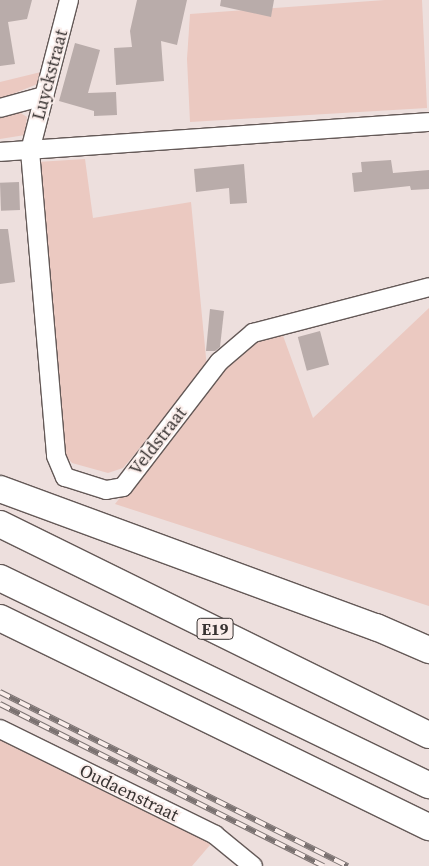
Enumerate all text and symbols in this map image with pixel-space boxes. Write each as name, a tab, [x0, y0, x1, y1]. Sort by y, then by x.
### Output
street label: Luyckstraat	[28, 27, 72, 123]
street label: Veldstraat	[125, 403, 191, 479]
road number: E19	[196, 616, 234, 642]
street label: Oudaenstraat	[76, 760, 182, 826]

